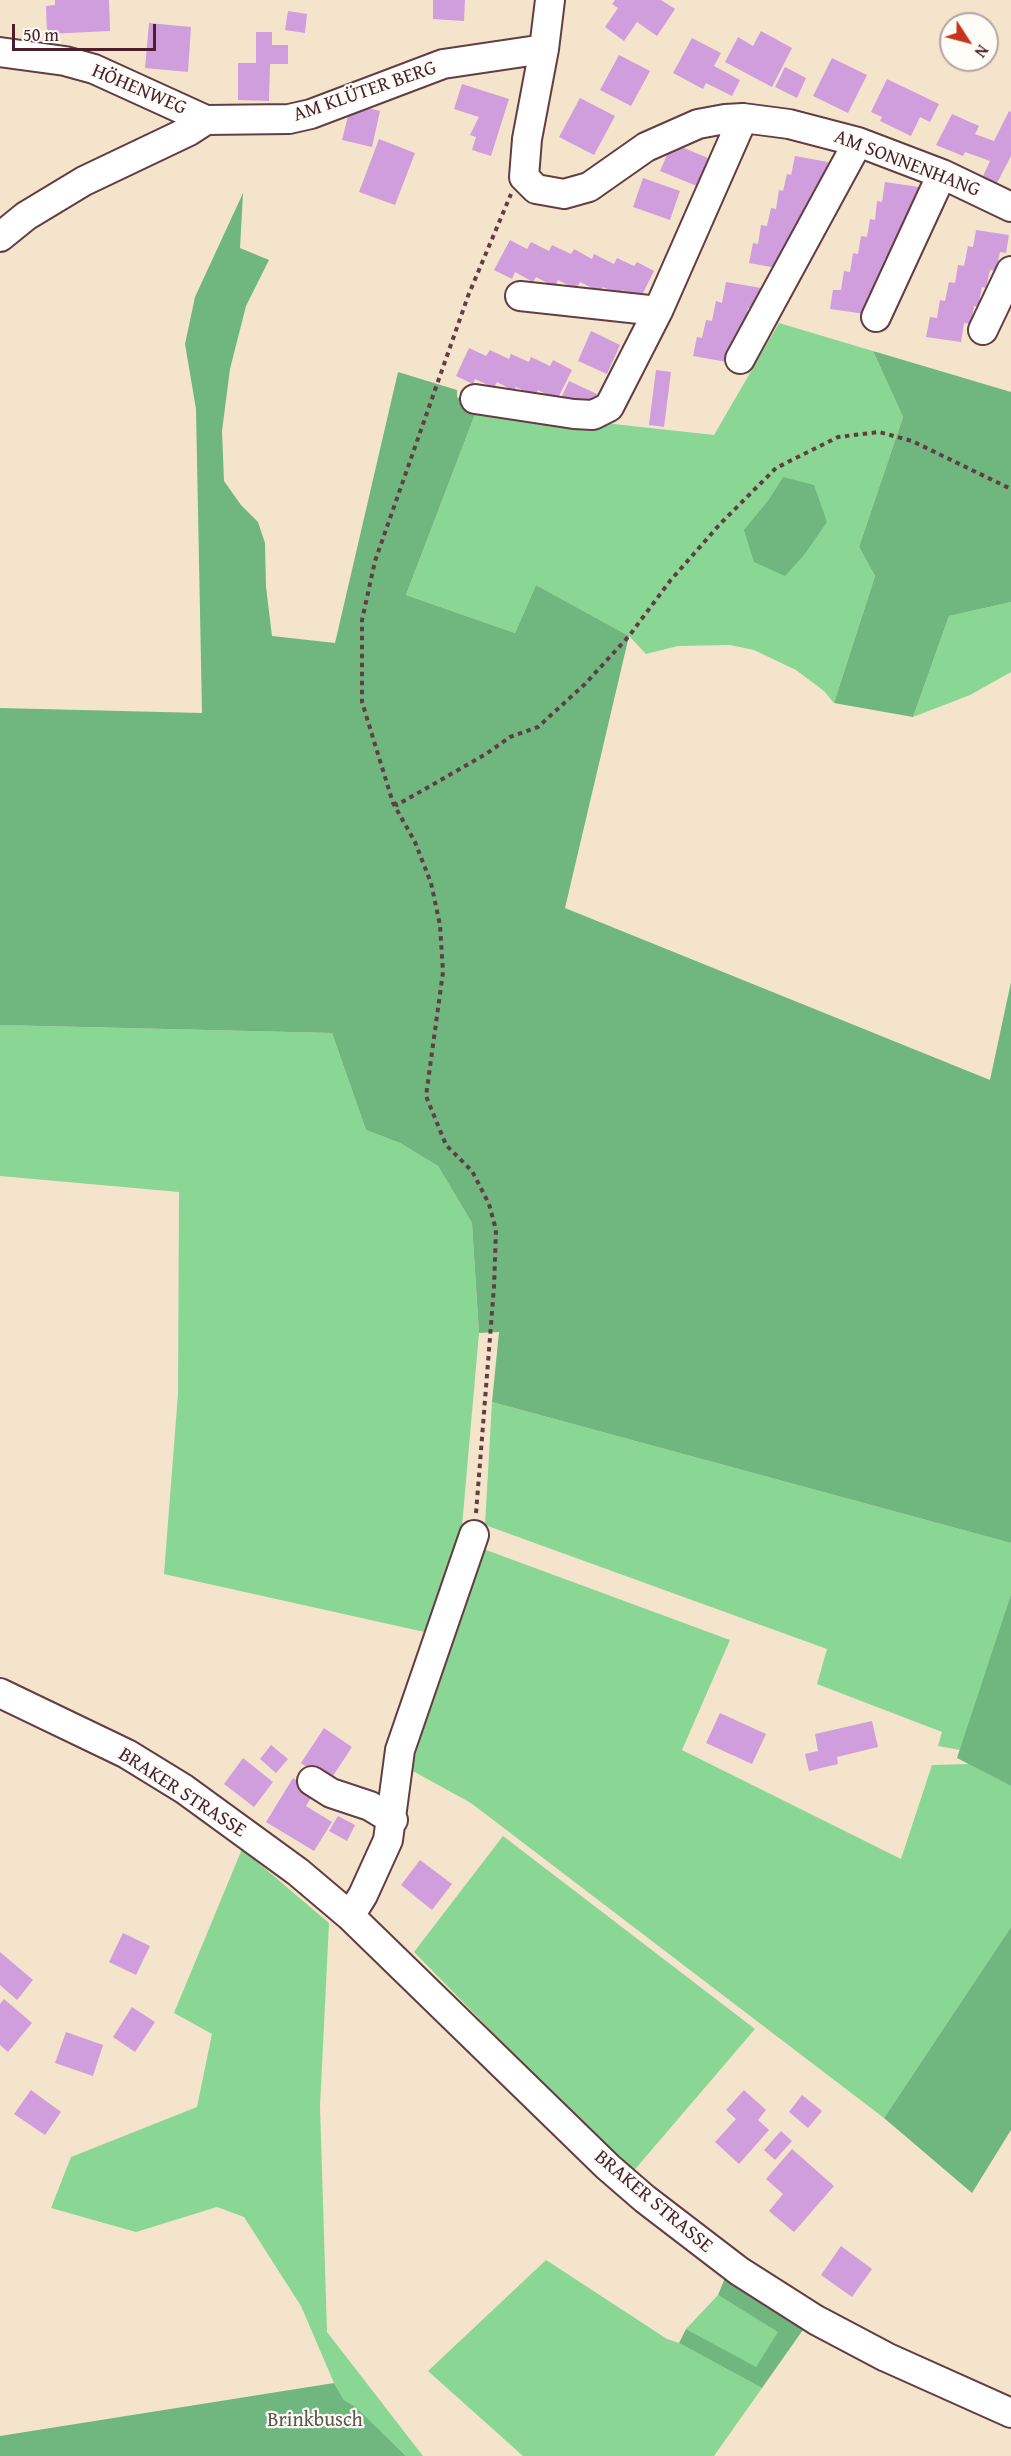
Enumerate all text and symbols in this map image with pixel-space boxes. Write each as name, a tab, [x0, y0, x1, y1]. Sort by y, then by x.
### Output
scale bar	[15, 12, 159, 50]
north arrow	[939, 12, 999, 72]
text: 50 m	[23, 21, 59, 48]
text: N	[969, 40, 995, 63]
street label: AM KLÜTER BERG	[290, 56, 440, 128]
street label: HÖHENWEG	[88, 59, 190, 121]
street label: AM SONNENHANG	[831, 125, 983, 203]
street label: BRAKER STRASSE	[114, 1743, 250, 1843]
street label: BRAKER STRASSE	[589, 2146, 717, 2258]
park label: Brinkbusch	[267, 2409, 363, 2433]

